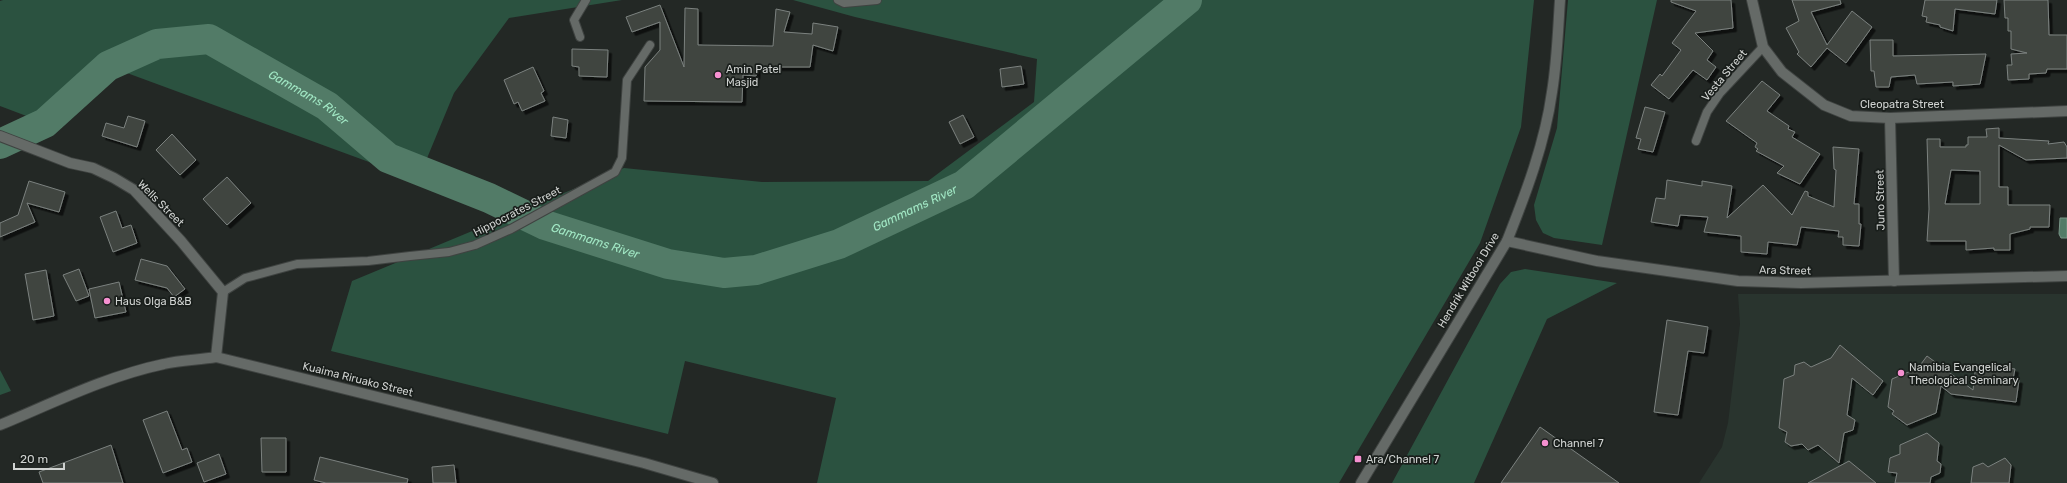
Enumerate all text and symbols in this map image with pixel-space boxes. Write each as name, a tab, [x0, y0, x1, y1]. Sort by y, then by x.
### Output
street label: Vesta Street	[1699, 46, 1750, 104]
place label: Amin Patel Masjid	[726, 63, 781, 89]
water label: Gammams River	[266, 67, 351, 128]
marker: Amin Patel Masjid	[713, 70, 723, 80]
street label: Cleopatra Street	[1860, 98, 1945, 111]
street label: Juno Street	[1873, 169, 1888, 231]
street label: Wells Street	[135, 177, 187, 230]
water label: Gammams River	[870, 182, 960, 234]
street label: Hippocrates Street	[471, 183, 564, 239]
water label: Gammams River	[549, 220, 642, 262]
street label: Hendrik Witbooi Drive	[1435, 230, 1502, 330]
street label: Ara Street	[1759, 264, 1812, 277]
place label: Haus Olga B&B	[115, 295, 192, 308]
marker: Haus Olga B&B	[102, 296, 112, 306]
street label: Kuaima Riruako Street	[301, 359, 415, 400]
place label: Namibia Evangelical Theological Seminary	[1909, 361, 2018, 387]
marker: Namibia Evangelical Theological Seminary	[1896, 368, 1906, 378]
place label: Channel 7	[1553, 437, 1604, 450]
marker: Channel 7	[1540, 438, 1550, 448]
scale bar	[14, 445, 64, 471]
text: 20 m	[20, 452, 48, 466]
place label: Ara/Channel 7	[1366, 453, 1440, 466]
marker: Ara/Channel 7	[1353, 454, 1363, 464]

